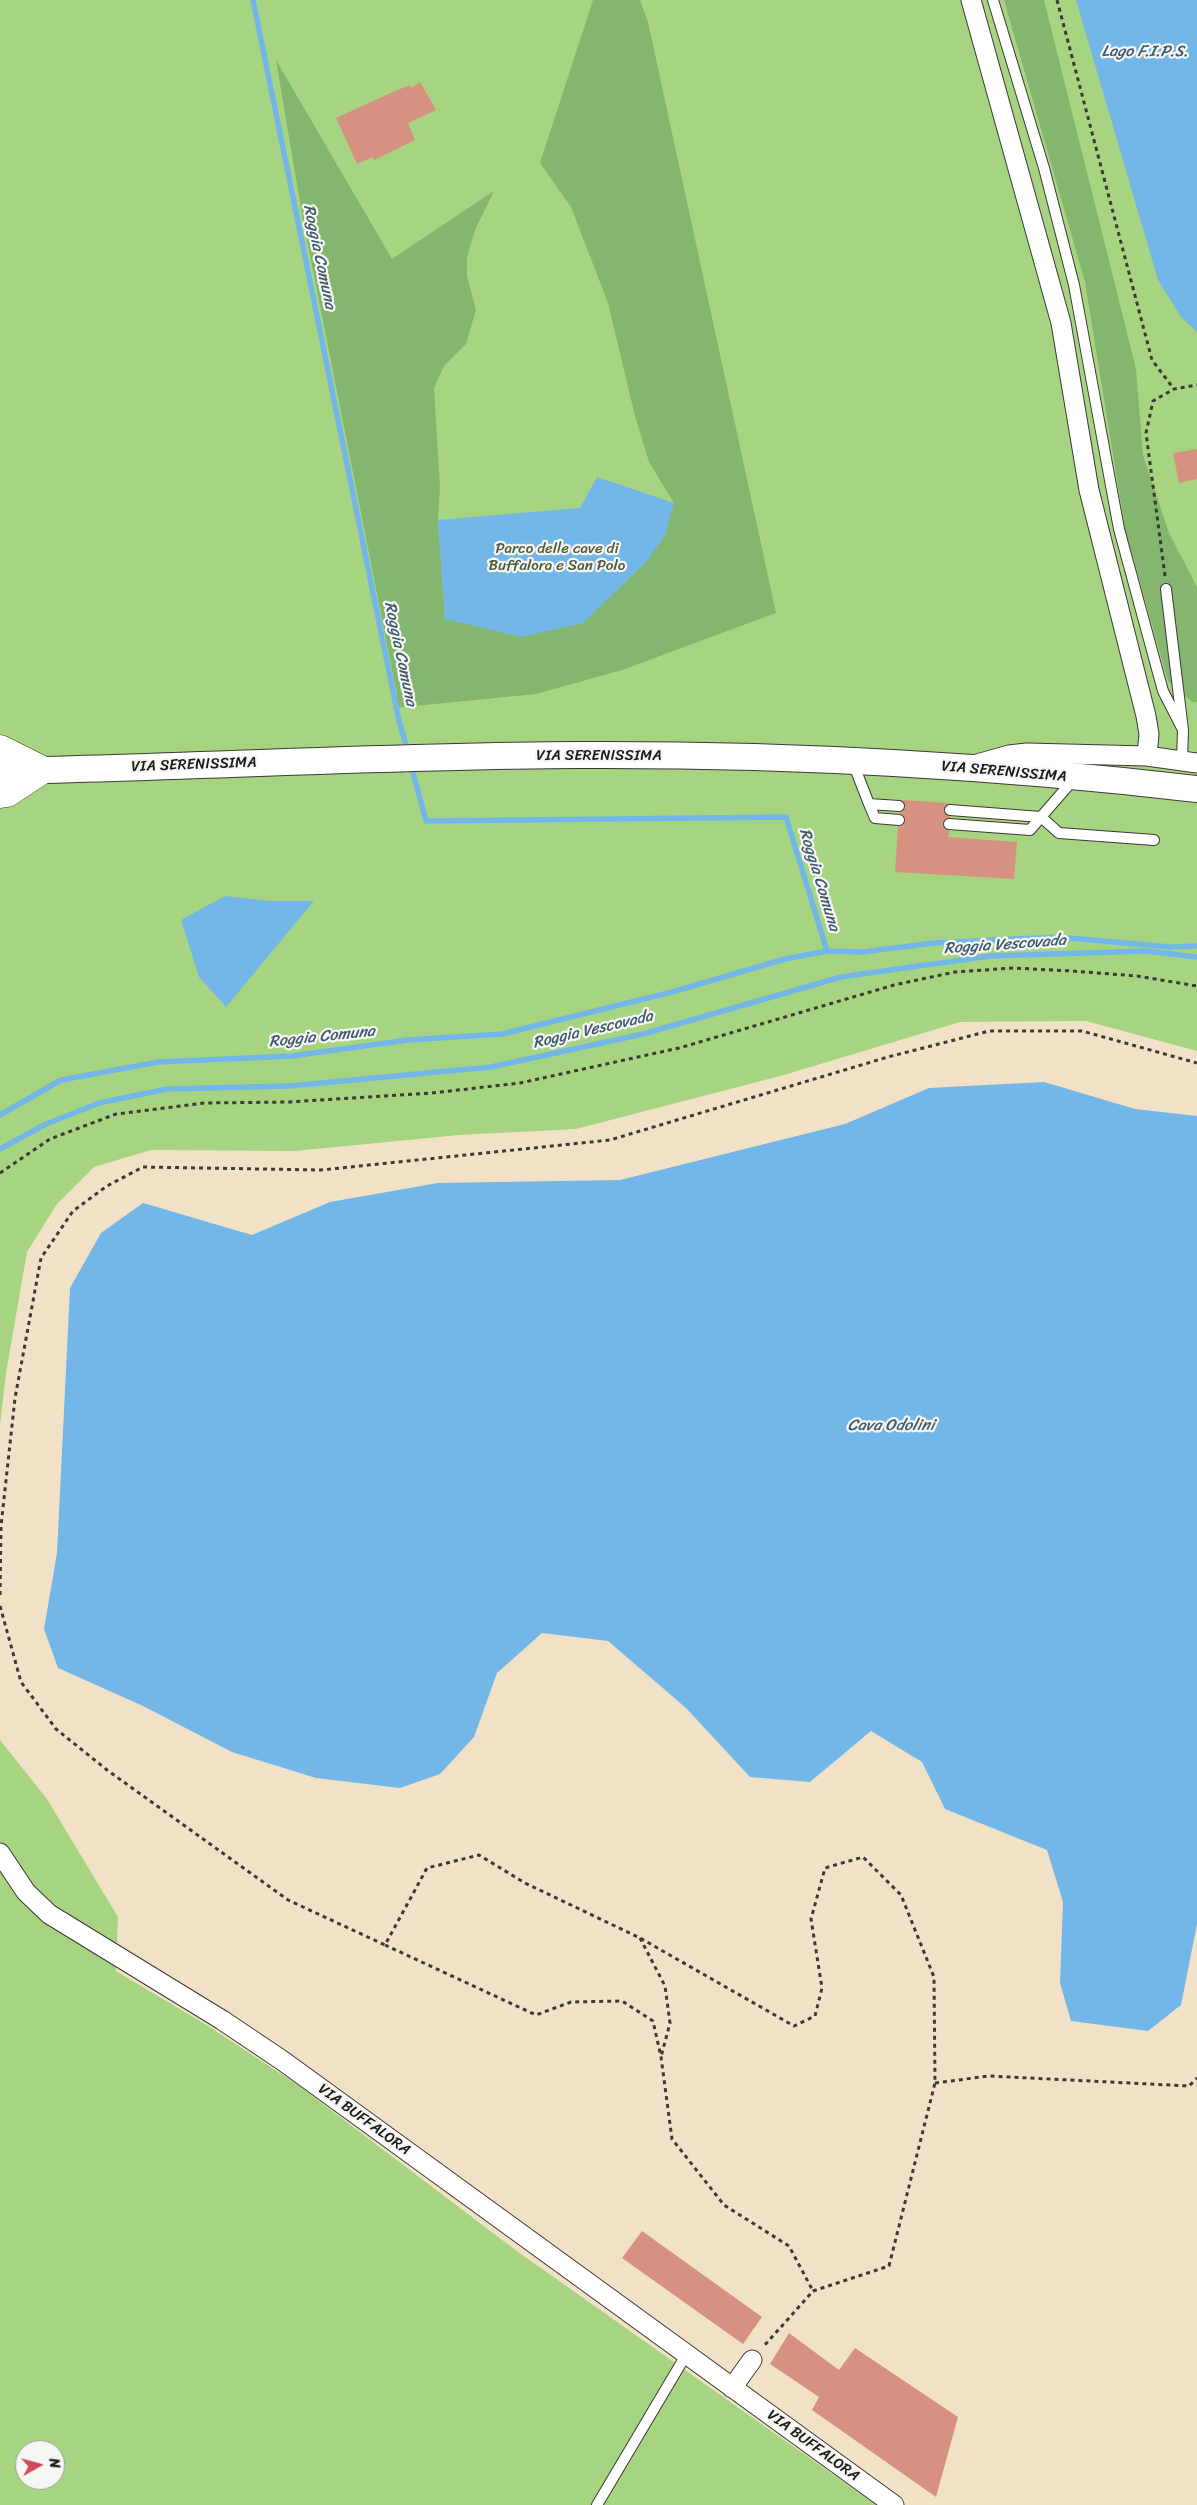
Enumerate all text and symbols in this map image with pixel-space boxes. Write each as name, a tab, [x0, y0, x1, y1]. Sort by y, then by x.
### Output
water label: Lago F.I.P.S.	[1102, 42, 1188, 62]
water label: Roggia Comuna	[299, 203, 339, 311]
park label: Parco delle cave di Buffalora e San Polo	[489, 540, 625, 575]
water label: Roggia Comuna	[380, 600, 420, 708]
street label: VIA SERENISSIMA	[536, 747, 662, 765]
street label: VIA SERENISSIMA	[131, 754, 257, 776]
street label: VIA SERENISSIMA	[941, 758, 1067, 786]
water label: Roggia Comuna	[794, 826, 844, 934]
water label: Roggia Vescovada	[943, 931, 1067, 959]
water label: Roggia Vescovada	[531, 1007, 655, 1053]
water label: Roggia Comuna	[268, 1022, 376, 1052]
water label: Cava Odolini	[848, 1416, 934, 1436]
street label: VIA BUFFALORA	[314, 2081, 414, 2159]
street label: VIA BUFFALORA	[763, 2407, 863, 2485]
north arrow	[15, 2440, 65, 2490]
text: N	[41, 2457, 67, 2470]

